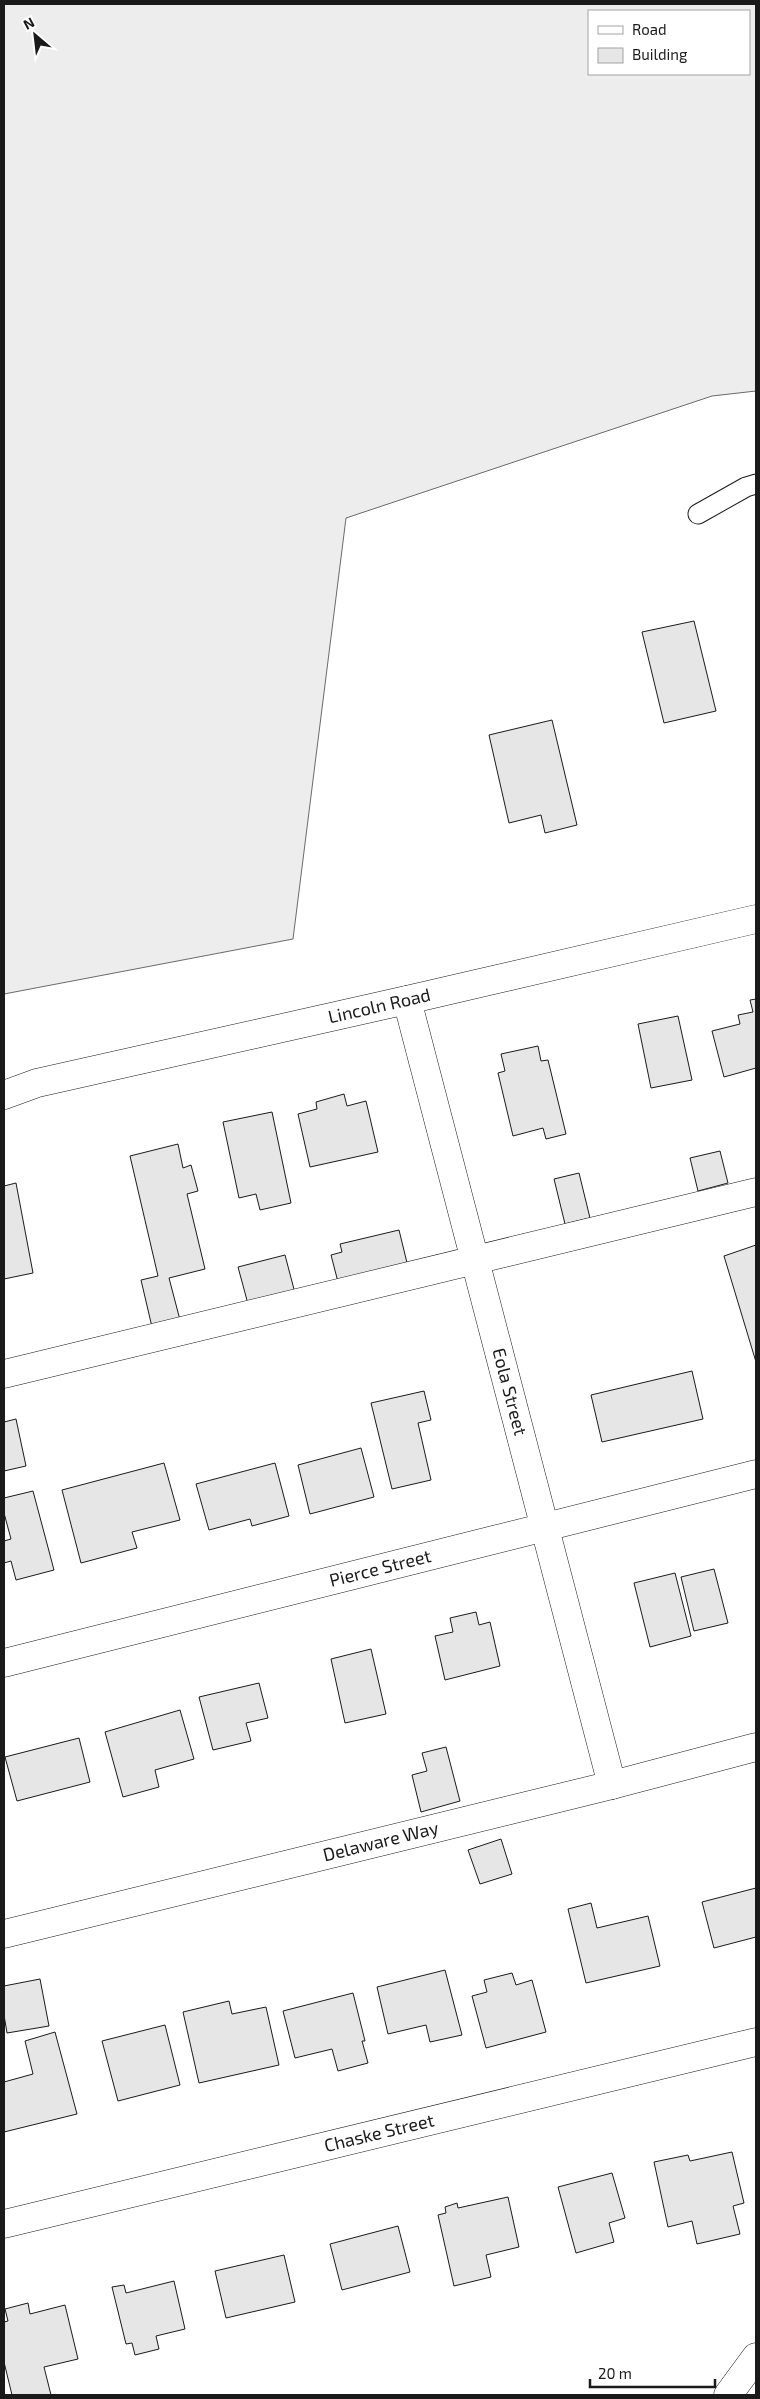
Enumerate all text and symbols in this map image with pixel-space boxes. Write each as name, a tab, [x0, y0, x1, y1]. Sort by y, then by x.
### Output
north arrow	[10, 10, 60, 60]
legend	[588, 10, 750, 75]
text: N	[20, 13, 37, 33]
text: Road	[632, 20, 667, 38]
text: Building	[632, 45, 688, 63]
street label: Lincoln Road	[326, 983, 433, 1027]
street label: Eola Street	[488, 1345, 532, 1438]
street label: Pierce Street	[327, 1544, 433, 1591]
street label: Delaware Way	[321, 1816, 441, 1865]
street label: Chaske Street	[322, 2108, 436, 2156]
scale bar	[590, 2356, 715, 2388]
text: 20 m	[598, 2364, 632, 2382]

